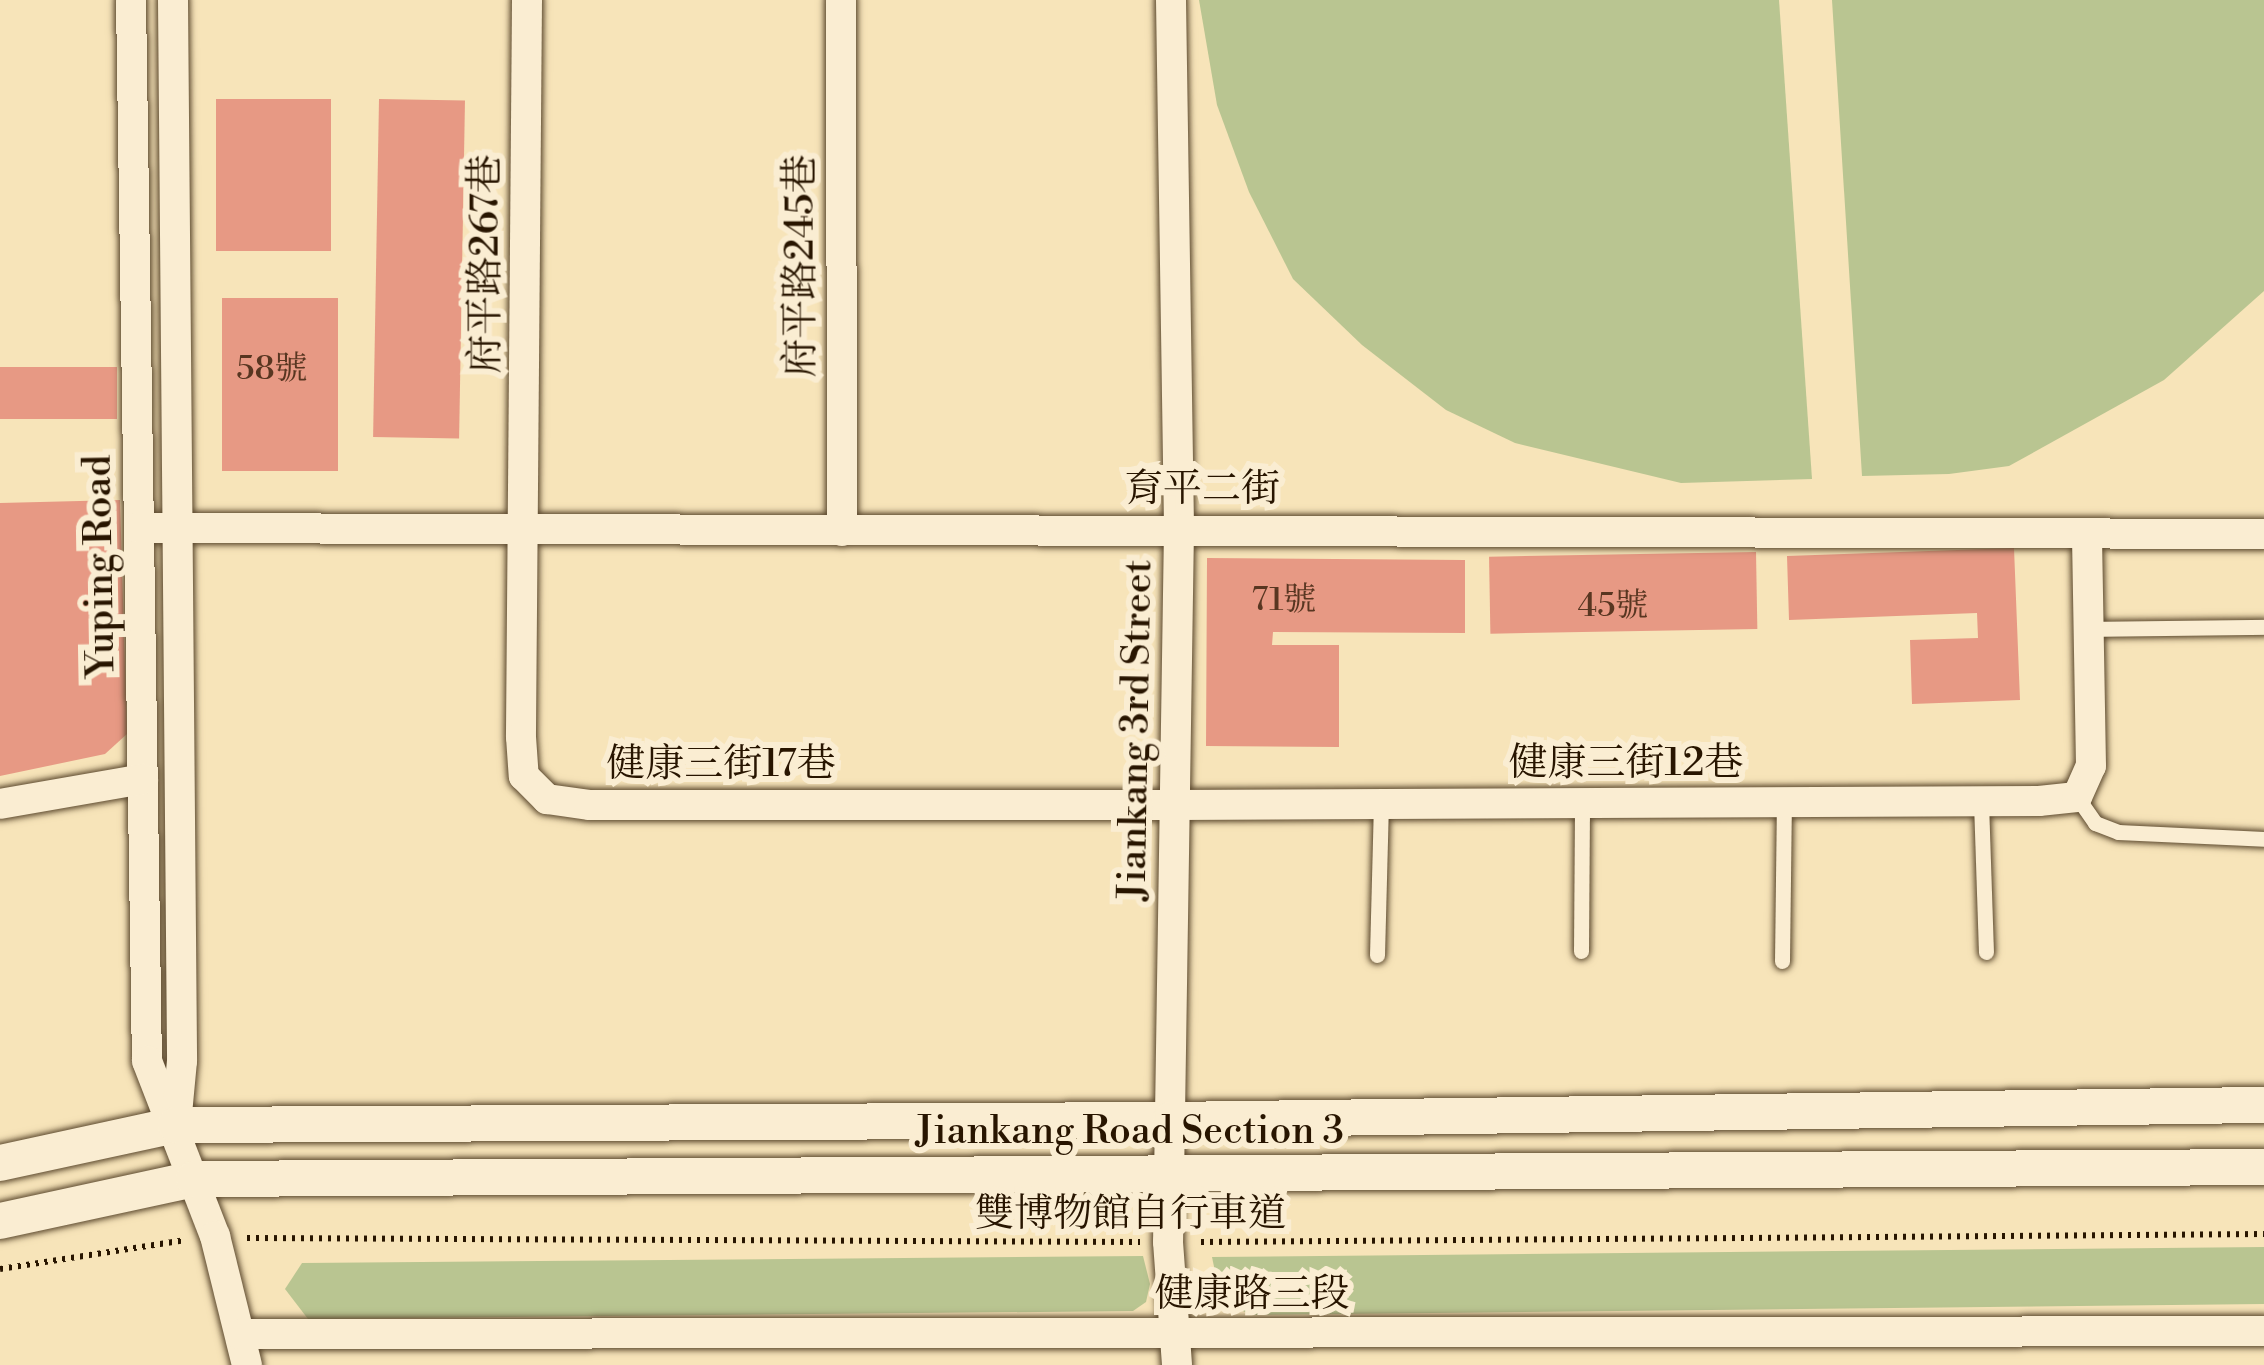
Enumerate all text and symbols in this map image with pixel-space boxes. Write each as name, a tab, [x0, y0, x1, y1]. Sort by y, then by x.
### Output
street label: 府平路267巷	[464, 154, 510, 374]
street label: 府平路245巷	[779, 154, 825, 378]
house number: 58號	[236, 350, 308, 390]
street label: Yuping Road	[76, 454, 126, 678]
street label: 育平二街	[1124, 467, 1280, 513]
street label: Jiankang 3rd Street	[1111, 559, 1163, 901]
house number: 71號	[1251, 581, 1317, 621]
house number: 45號	[1578, 587, 1648, 627]
street label: 健康三街12巷	[1509, 741, 1743, 787]
street label: 健康三街17巷	[606, 742, 836, 788]
street label: Jiankang Road Section 3	[916, 1109, 1344, 1155]
street label: 雙博物館自行車道	[975, 1192, 1287, 1238]
street label: 健康路三段	[1155, 1272, 1349, 1318]

